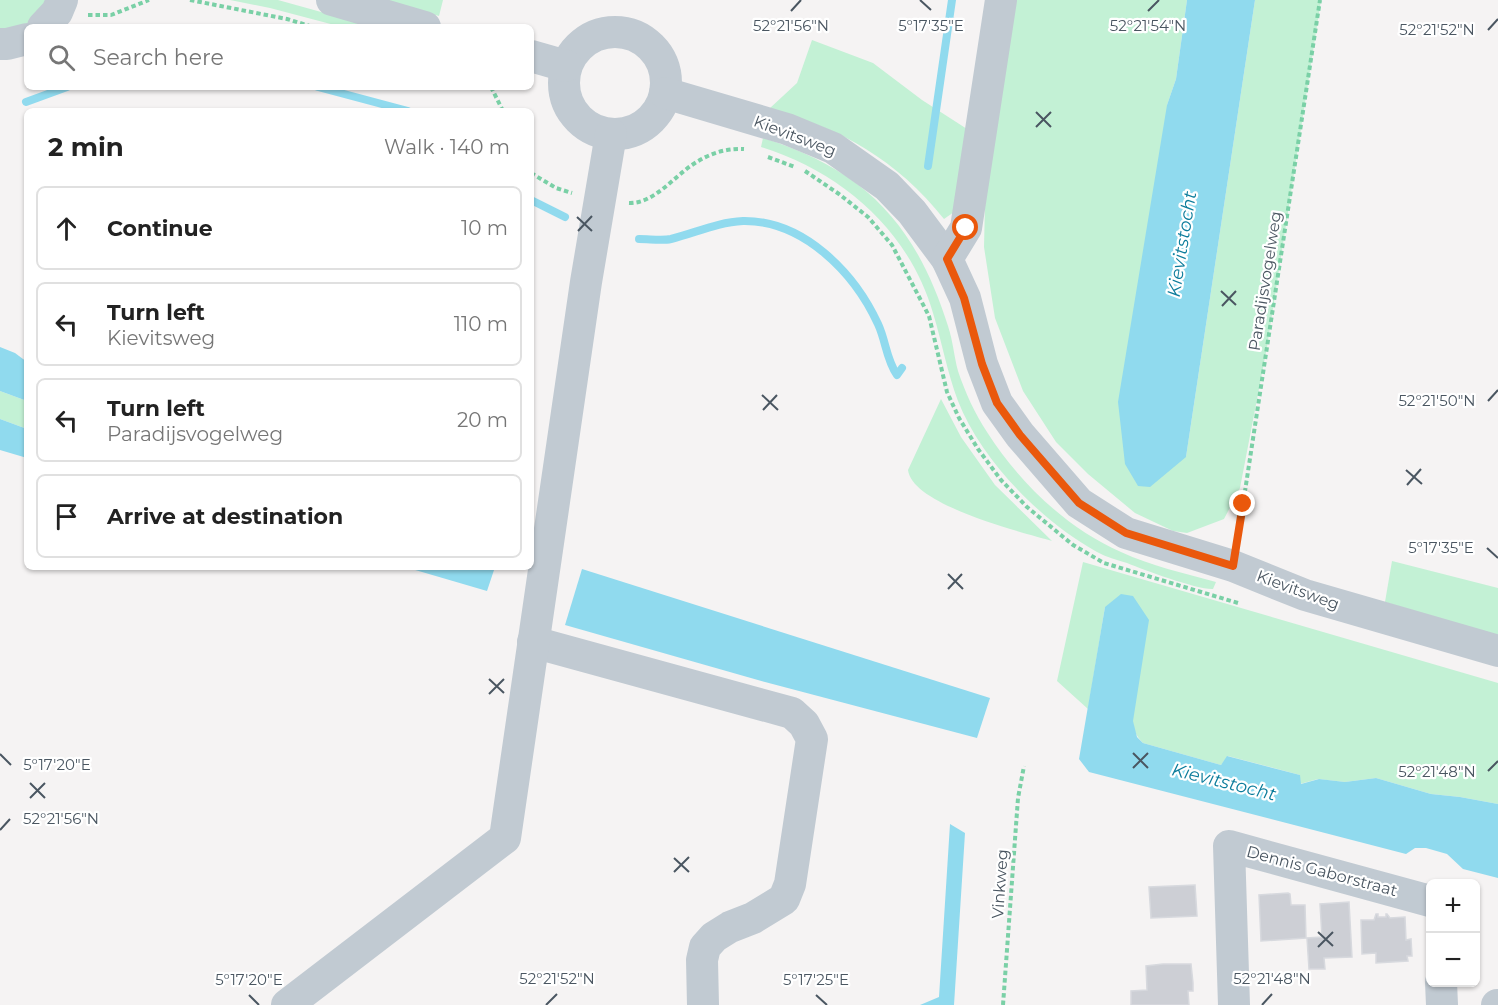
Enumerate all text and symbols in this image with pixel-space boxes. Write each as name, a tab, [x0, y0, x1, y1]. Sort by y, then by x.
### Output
text: 52°21'56"N	[753, 16, 829, 35]
text: 5°17'35"E	[898, 16, 964, 35]
text: 52°21'54"N	[1110, 16, 1186, 35]
text: 52°21'52"N	[1399, 20, 1475, 39]
search box	[24, 24, 534, 90]
icon: search	[45, 41, 78, 74]
text: Search here	[93, 44, 224, 71]
street label: Kievitsweg	[751, 112, 839, 160]
text: 2 min	[48, 131, 124, 163]
text: Walk · 140 m	[384, 135, 510, 159]
water label: Kievitstocht	[1163, 189, 1201, 298]
street label: Paradijsvogelweg	[1245, 210, 1285, 352]
icon: ahead	[50, 212, 83, 245]
route start	[952, 214, 978, 240]
text: Continue	[107, 215, 213, 242]
text: 10 m	[461, 216, 508, 240]
text: Turn left	[107, 299, 205, 326]
icon: left	[50, 308, 83, 341]
text: 110 m	[454, 312, 508, 336]
text: Kievitsweg	[107, 326, 215, 350]
text: 52°21'50"N	[1398, 391, 1476, 410]
text: Turn left	[107, 395, 205, 422]
icon: left	[50, 404, 83, 437]
text: 20 m	[457, 408, 508, 432]
text: Paradijsvogelweg	[107, 422, 283, 446]
route end	[1229, 490, 1255, 516]
icon: arrive	[50, 500, 83, 533]
text: Arrive at destination	[107, 503, 343, 530]
text: 5°17'35"E	[1408, 538, 1474, 557]
street label: Kievitsweg	[1254, 566, 1342, 614]
text: 5°17'20"E	[23, 755, 91, 774]
water label: Kievitstocht	[1170, 758, 1279, 806]
text: 52°21'48"N	[1398, 762, 1476, 781]
text: 52°21'56"N	[23, 809, 99, 828]
street label: Dennis Gaborstraat	[1245, 842, 1400, 900]
street label: Vinkweg	[988, 849, 1012, 919]
map controls	[1426, 879, 1480, 987]
button: +	[1426, 879, 1480, 933]
button: −	[1426, 933, 1480, 987]
text: 52°21'52"N	[519, 969, 595, 988]
text: 52°21'48"N	[1233, 969, 1311, 988]
text: 5°17'20"E	[215, 970, 283, 989]
text: 5°17'25"E	[783, 970, 849, 989]

